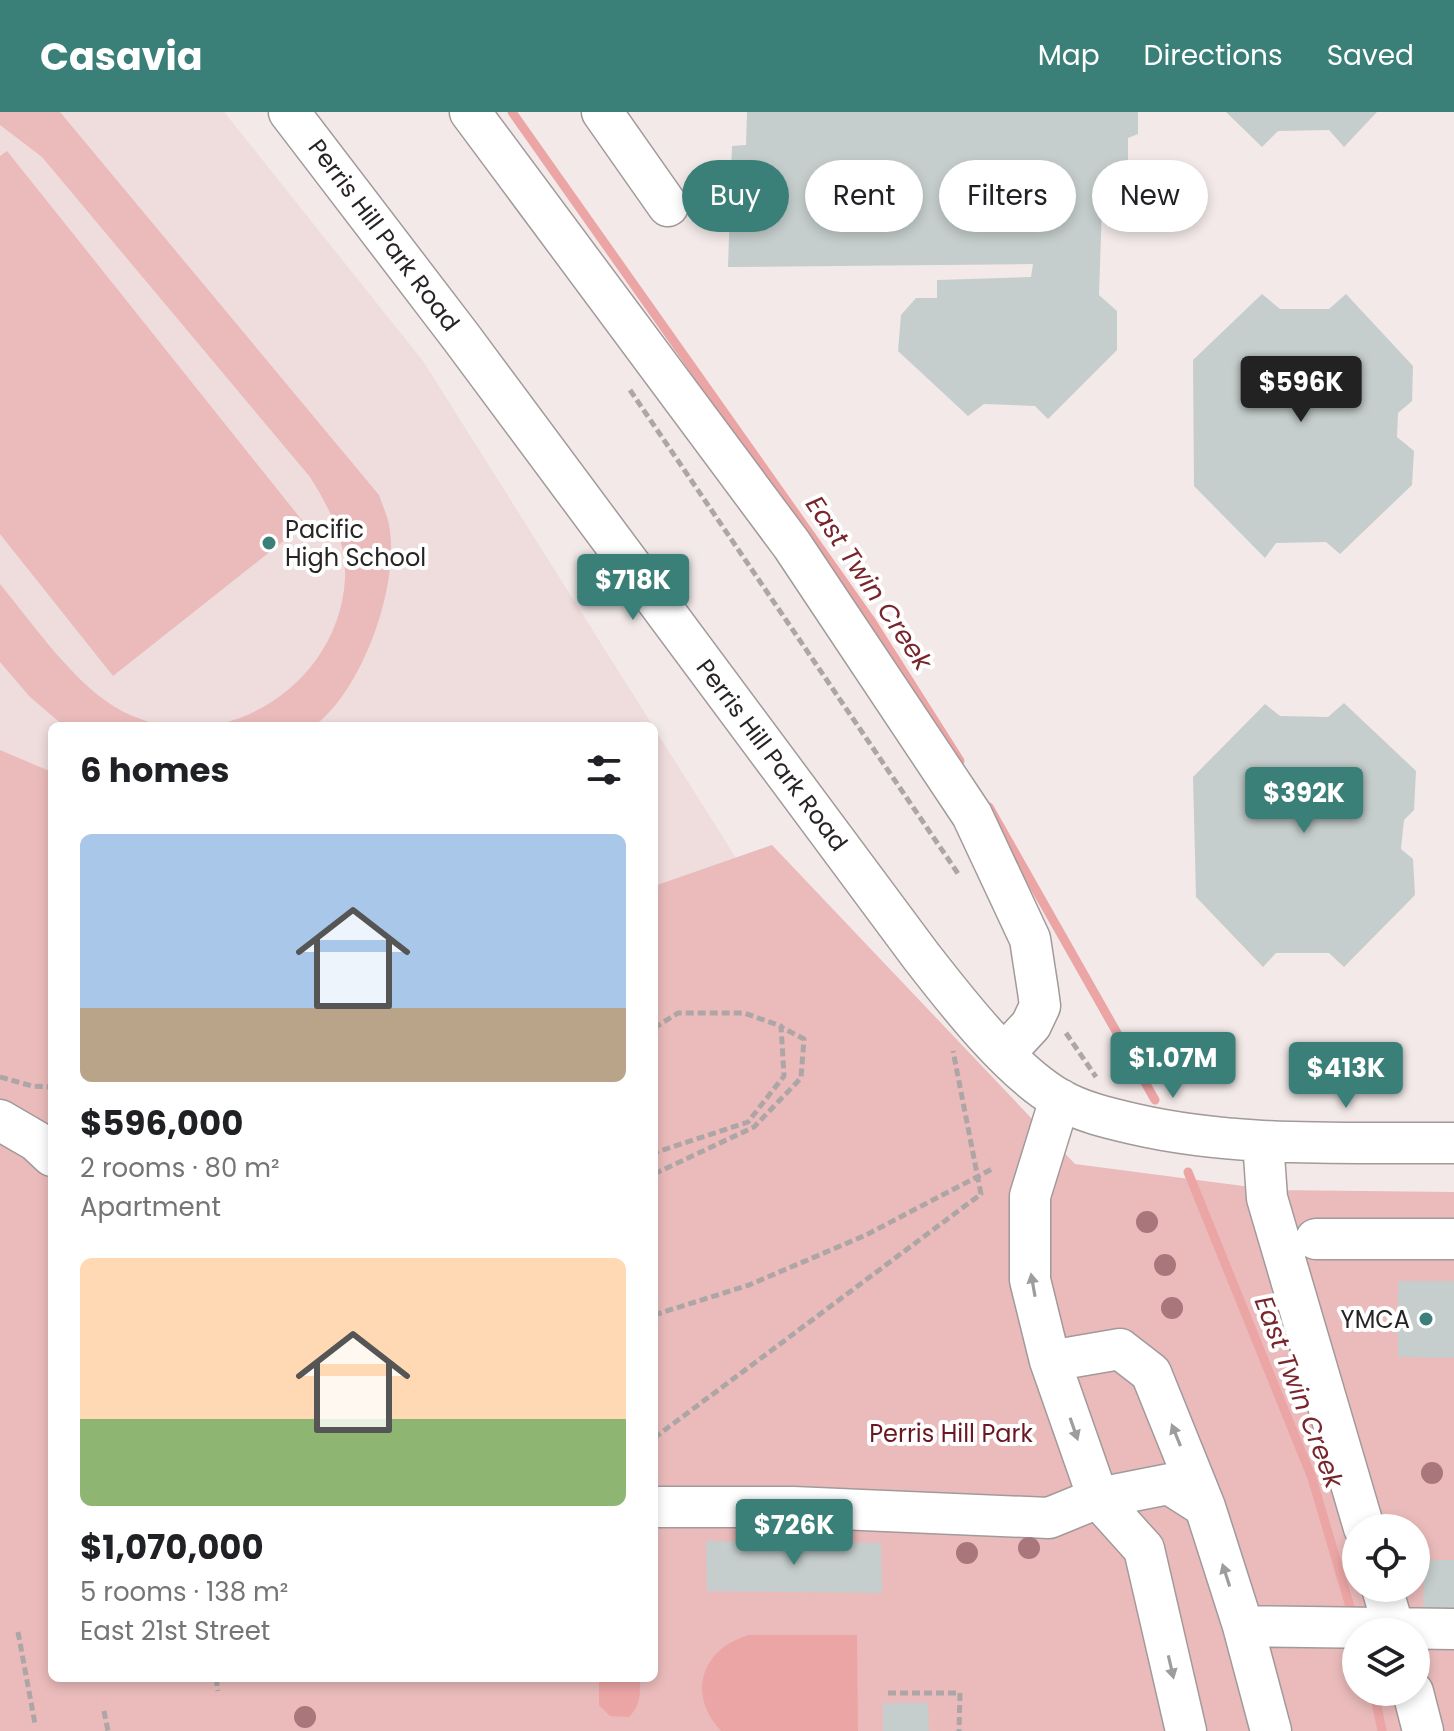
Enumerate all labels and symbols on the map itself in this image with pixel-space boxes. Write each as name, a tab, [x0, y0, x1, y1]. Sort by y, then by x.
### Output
street label: Perris Hill Park Road	[301, 132, 467, 338]
pin: $596K	[1245, 356, 1357, 424]
water label: East Twin Creek	[797, 489, 942, 679]
place label: Pacific High School	[285, 513, 426, 574]
marker: Pacific High School	[260, 534, 278, 552]
pin: $718K	[577, 554, 689, 622]
street label: Perris Hill Park Road	[689, 652, 855, 858]
pin: $392K	[1248, 767, 1360, 835]
pin: $1.07M	[1108, 1032, 1238, 1100]
pin: $413K	[1290, 1042, 1402, 1110]
one-way arrow	[1026, 1272, 1038, 1297]
water label: East Twin Creek	[1246, 1291, 1353, 1495]
place label: YMCA	[1341, 1303, 1410, 1336]
marker: YMCA	[1417, 1310, 1435, 1328]
park label: Perris Hill Park	[869, 1417, 1033, 1450]
one-way arrow	[1068, 1418, 1081, 1442]
one-way arrow	[1169, 1423, 1182, 1447]
pin: $726K	[738, 1499, 850, 1567]
one-way arrow	[1220, 1563, 1232, 1587]
one-way arrow	[1165, 1655, 1178, 1680]

